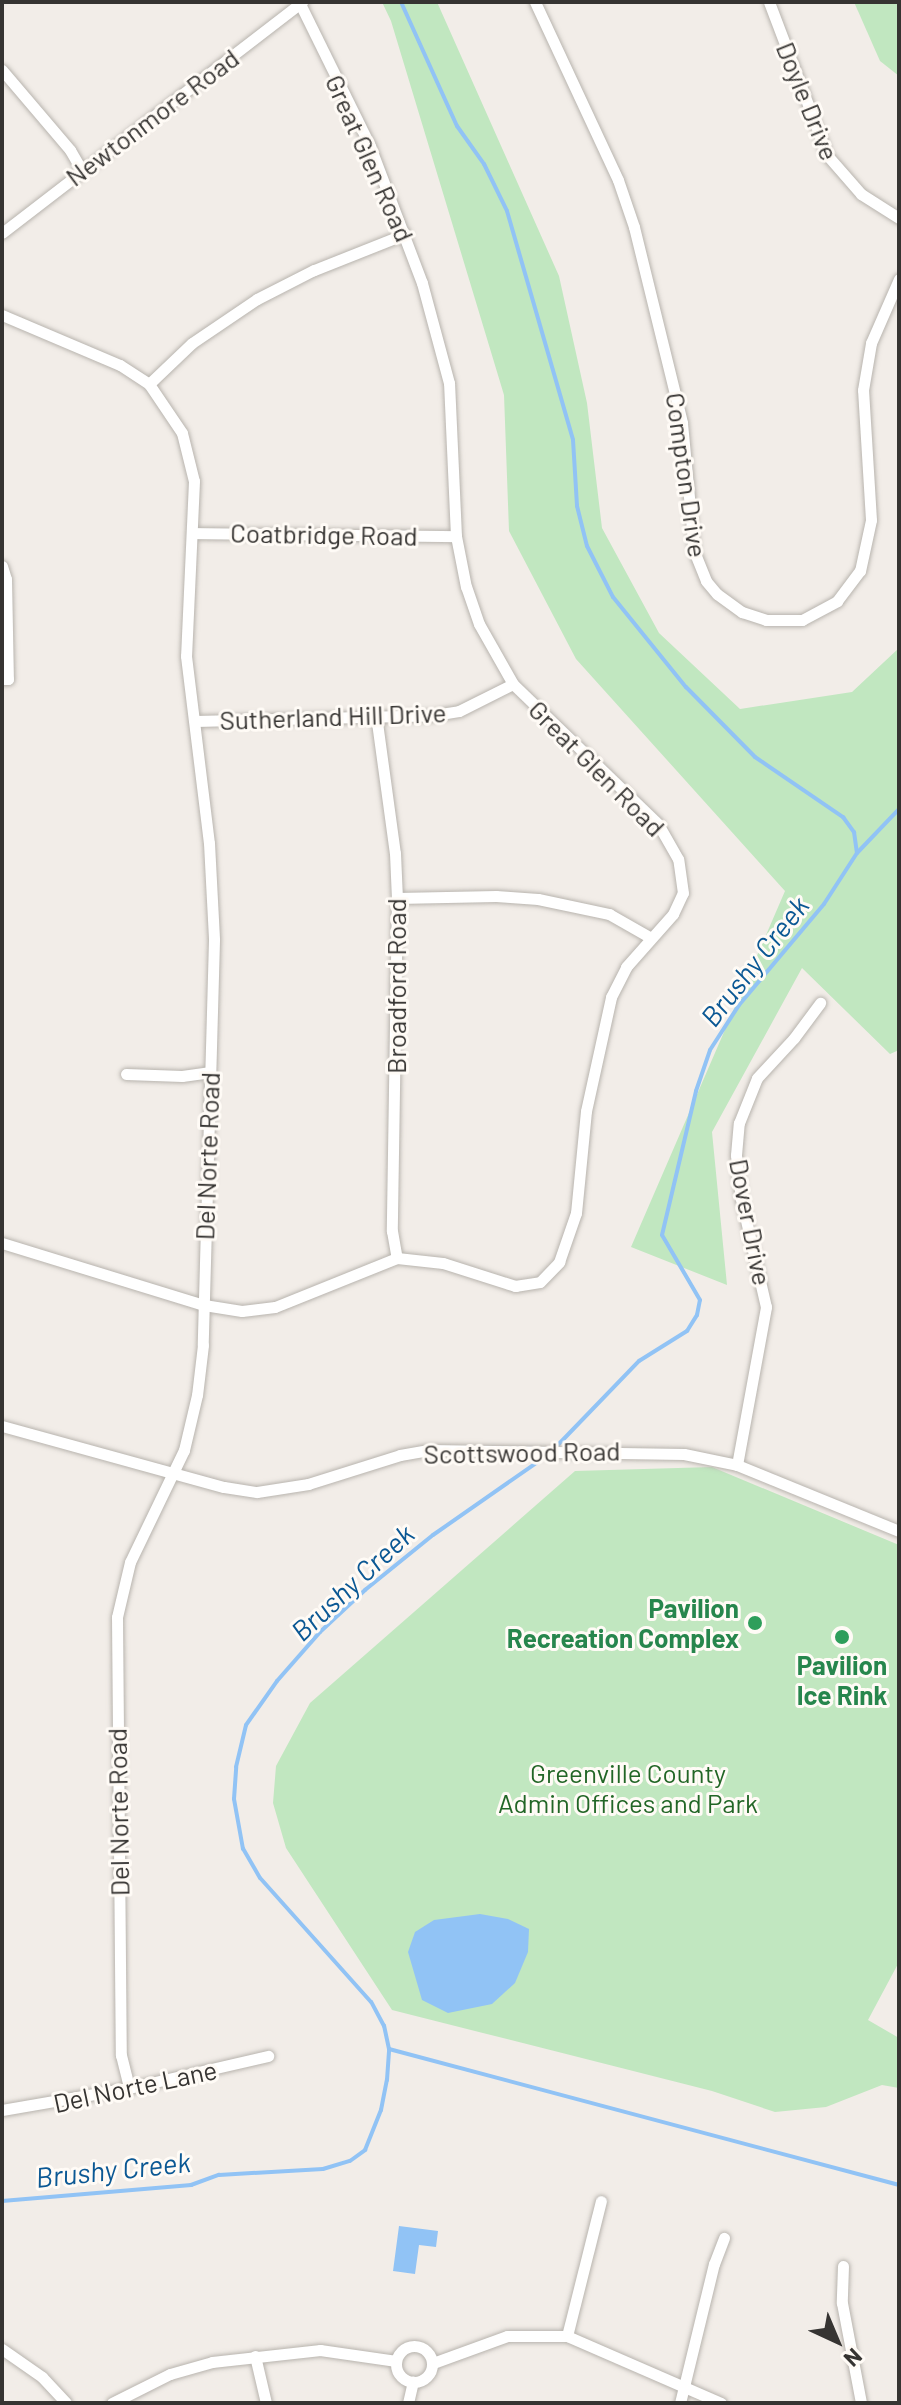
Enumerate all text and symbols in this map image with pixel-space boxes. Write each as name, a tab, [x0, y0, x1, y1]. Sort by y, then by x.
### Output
street label: Doyle Drive	[770, 37, 846, 165]
street label: Newtonmore Road	[59, 42, 245, 192]
street label: Great Glen Road	[319, 70, 421, 246]
street label: Compton Drive	[660, 391, 714, 559]
street label: Coatbridge Road	[230, 517, 418, 551]
street label: Great Glen Road	[523, 694, 671, 842]
street label: Sutherland Hill Drive	[219, 696, 447, 736]
water label: Brushy Creek	[693, 889, 815, 1033]
street label: Broadford Road	[380, 898, 412, 1074]
street label: Del Norte Road	[188, 1071, 226, 1241]
street label: Dover Drive	[723, 1156, 779, 1288]
street label: Scottswood Road	[423, 1435, 621, 1469]
water label: Brushy Creek	[284, 1517, 420, 1647]
place label: Pavilion Recreation Complex	[507, 1592, 739, 1654]
marker: Pavilion Recreation Complex	[746, 1614, 764, 1632]
marker: Pavilion Ice Rink	[833, 1628, 851, 1646]
place label: Pavilion Ice Rink	[797, 1649, 887, 1710]
street label: Del Norte Road	[101, 1728, 135, 1896]
park label: Greenville County Admin Offices and Park	[498, 1757, 758, 1818]
street label: Del Norte Lane	[50, 2053, 220, 2119]
water label: Brushy Creek	[34, 2144, 192, 2194]
north arrow	[797, 2301, 877, 2381]
text: N	[839, 2344, 868, 2373]

